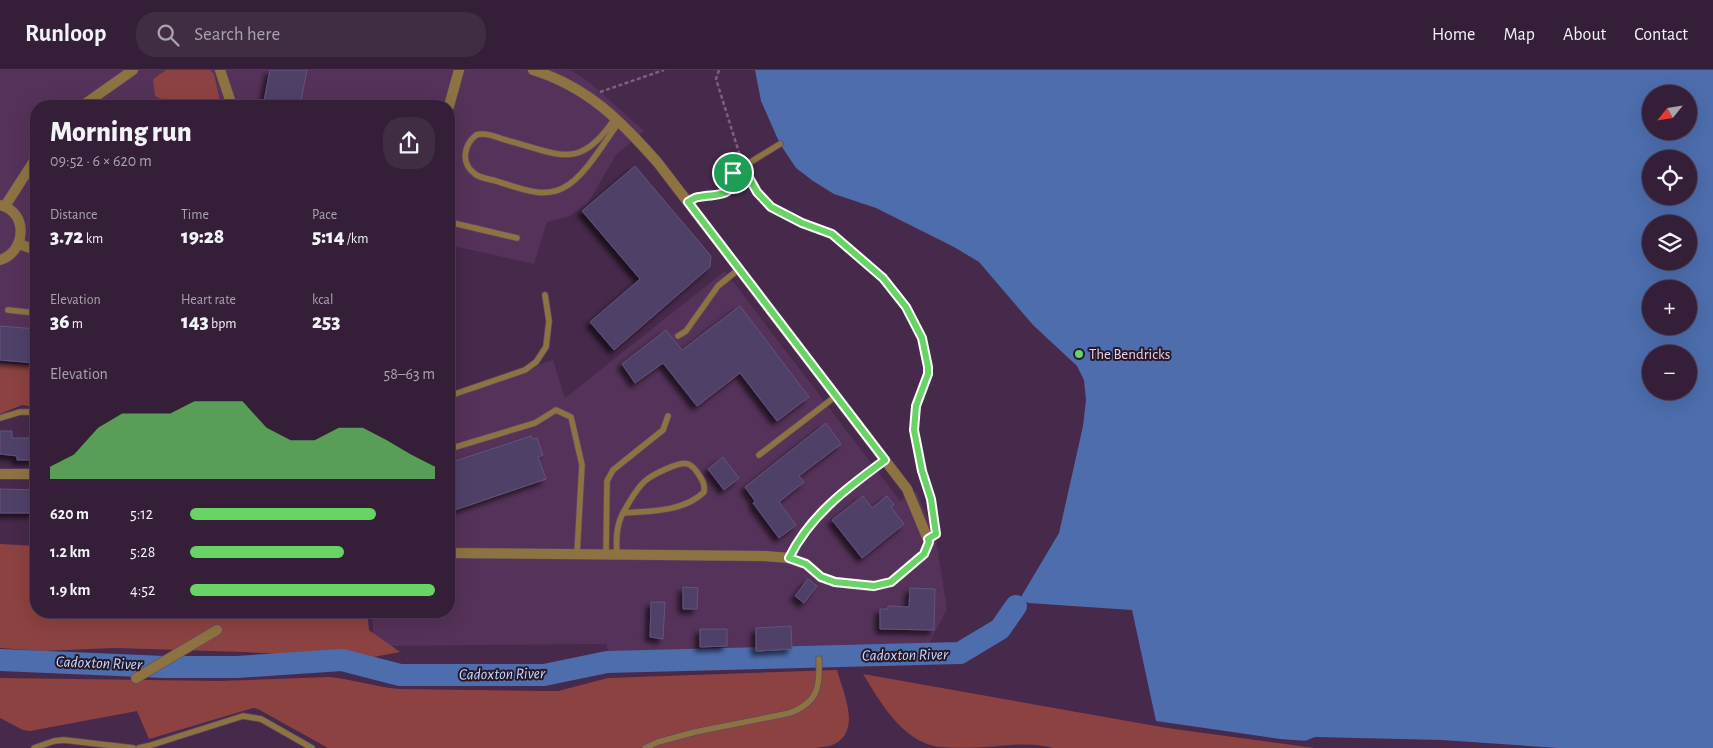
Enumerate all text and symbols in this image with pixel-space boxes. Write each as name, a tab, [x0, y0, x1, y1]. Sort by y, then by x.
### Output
search box	[136, 12, 486, 57]
icon: search	[154, 21, 182, 49]
text: Runloop	[25, 22, 106, 46]
text: Search here	[194, 25, 280, 44]
text: Home	[1432, 26, 1475, 44]
text: Map	[1503, 26, 1535, 44]
text: About	[1563, 26, 1606, 44]
text: Contact	[1634, 26, 1688, 44]
north arrow	[1642, 85, 1698, 140]
map controls	[1642, 85, 1697, 400]
button: share	[383, 117, 435, 169]
text: Morning run	[50, 119, 192, 147]
button: locate	[1642, 150, 1697, 205]
pin	[712, 152, 754, 194]
text: 09:52 · 6 × 620 m	[50, 153, 152, 169]
icon: arrive	[719, 159, 747, 187]
text: Distance	[50, 208, 97, 222]
text: Time	[181, 208, 209, 222]
text: Pace	[312, 208, 337, 222]
button: layers	[1642, 215, 1697, 270]
text: 3.72	[50, 226, 83, 247]
text: 19:28	[181, 226, 224, 247]
text: 5:14	[312, 226, 345, 247]
text: km	[83, 232, 103, 246]
text: /km	[345, 232, 368, 246]
button: +	[1642, 280, 1697, 335]
text: Elevation	[50, 293, 101, 307]
text: Heart rate	[181, 293, 236, 307]
text: kcal	[312, 293, 333, 307]
text: 36	[50, 311, 70, 332]
text: 143	[181, 311, 209, 332]
text: 253	[312, 311, 341, 332]
text: m	[70, 317, 83, 331]
text: bpm	[209, 317, 236, 331]
button: −	[1642, 345, 1697, 400]
place label: The Bendricks	[1089, 347, 1170, 362]
marker: The Bendricks	[1073, 348, 1085, 360]
text: Elevation	[50, 366, 108, 382]
text: 58–63 m	[384, 366, 435, 382]
text: 620 m	[50, 506, 89, 522]
text: 5:12	[130, 506, 153, 522]
text: 1.2 km	[50, 544, 90, 560]
text: 5:28	[130, 544, 155, 560]
text: 1.9 km	[50, 582, 90, 598]
text: 4:52	[130, 582, 155, 598]
water label: Cadoxton River	[862, 646, 949, 664]
water label: Cadoxton River	[56, 654, 143, 673]
water label: Cadoxton River	[459, 665, 546, 683]

